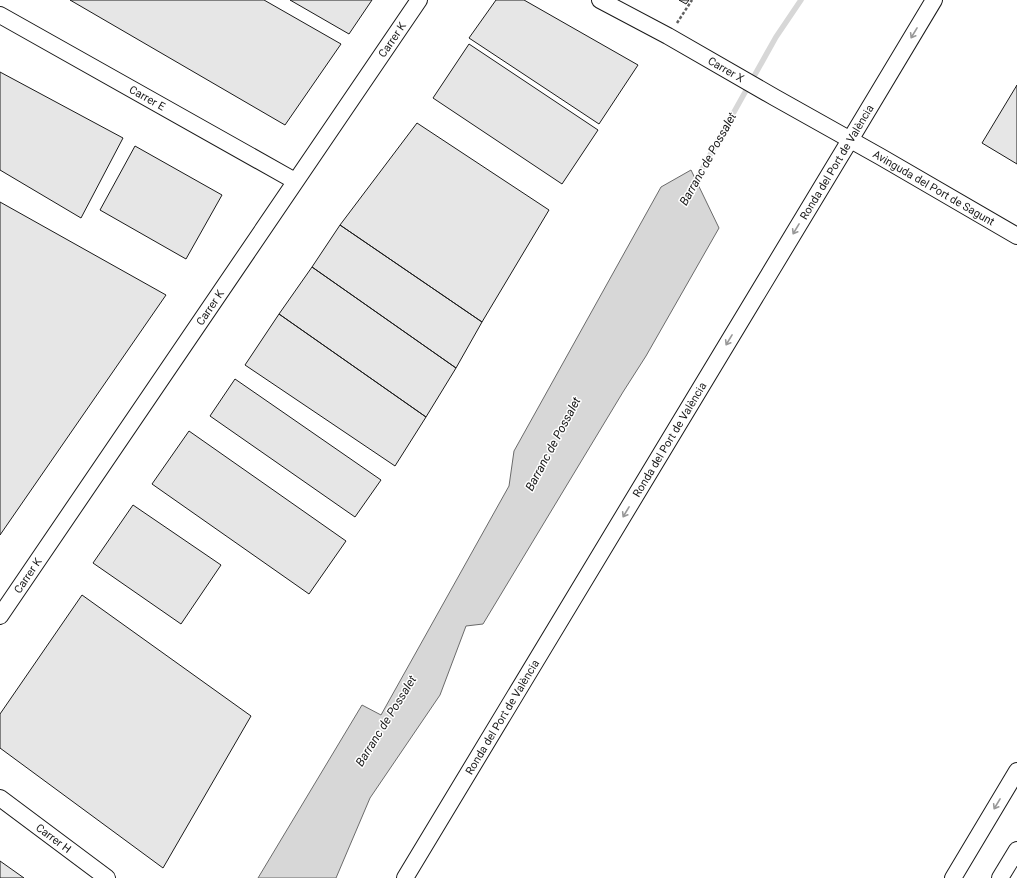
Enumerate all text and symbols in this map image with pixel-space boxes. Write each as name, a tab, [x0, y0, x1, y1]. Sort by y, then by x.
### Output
street label: Carrer K	[375, 20, 409, 60]
one-way arrow	[909, 27, 917, 39]
street label: Carrer X	[706, 54, 747, 85]
street label: Carrer E	[127, 83, 168, 113]
street label: Ronda del Port de València	[797, 102, 876, 222]
water label: Barranc de Possalet	[677, 110, 739, 208]
street label: Avinguda del Port de Sagunt	[871, 147, 997, 228]
one-way arrow	[792, 223, 800, 235]
street label: Carrer K	[193, 287, 226, 328]
one-way arrow	[725, 334, 733, 346]
street label: Ronda del Port de València	[630, 380, 709, 499]
water label: Barranc de Possalet	[522, 395, 584, 493]
one-way arrow	[621, 506, 629, 518]
street label: Carrer K	[11, 555, 44, 596]
street label: Ronda del Port de València	[463, 657, 542, 777]
water label: Barranc de Possalet	[353, 673, 420, 769]
one-way arrow	[993, 798, 1001, 809]
street label: Carrer H	[33, 821, 74, 856]

